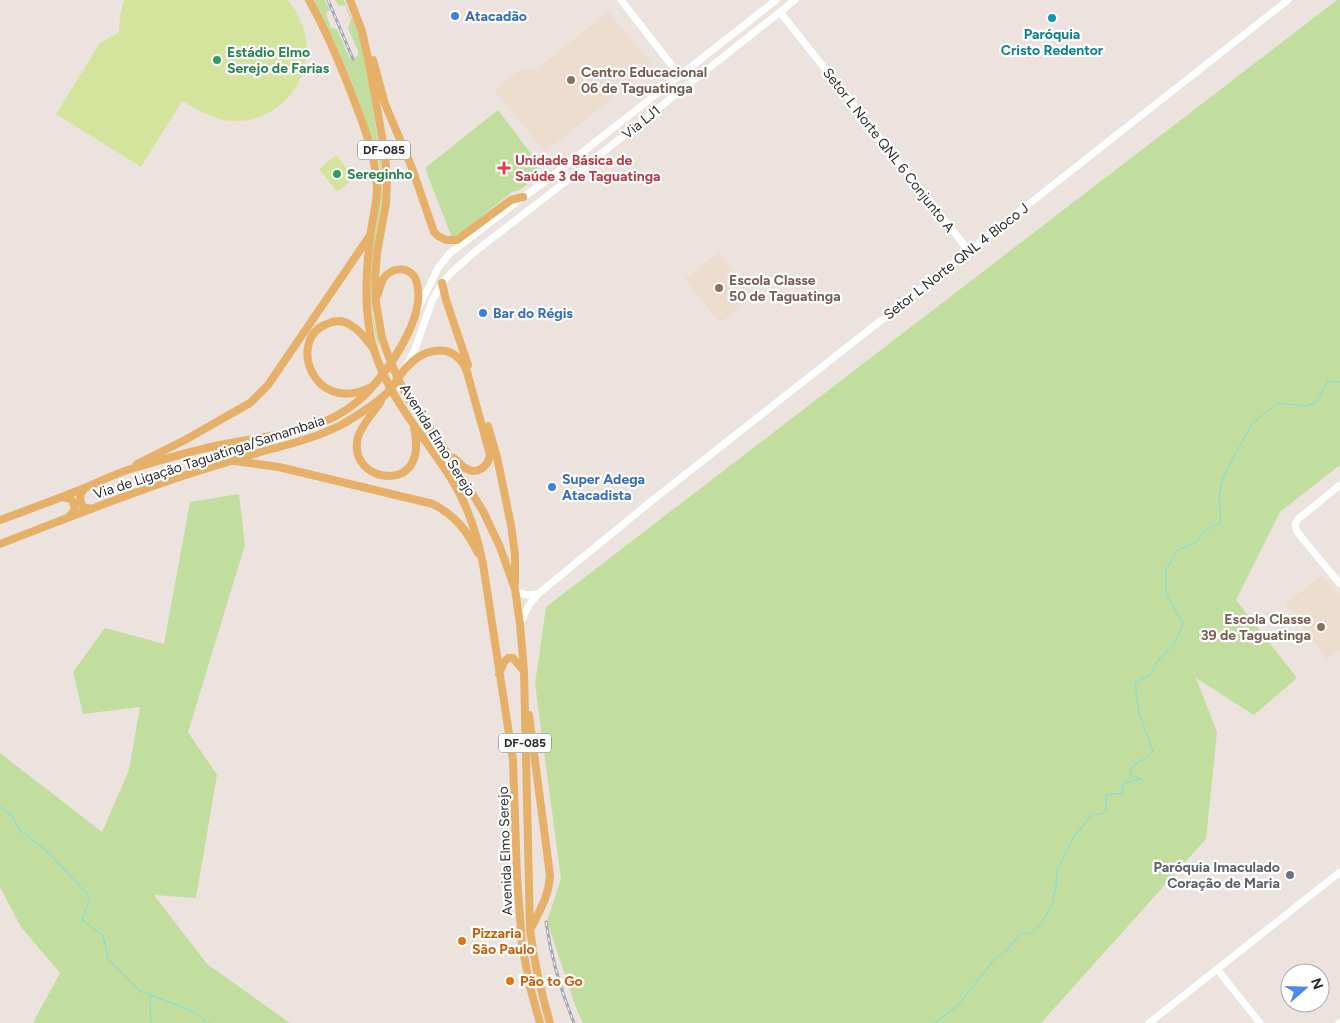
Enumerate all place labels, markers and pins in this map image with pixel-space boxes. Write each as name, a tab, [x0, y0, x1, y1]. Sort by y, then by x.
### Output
place label: Atacadão	[465, 8, 527, 25]
marker: Atacadão	[449, 10, 461, 22]
marker: Paróquia Cristo Redentor	[1046, 12, 1058, 24]
place label: Paróquia Cristo Redentor	[1001, 26, 1104, 59]
place label: Estádio Elmo Serejo de Farias	[227, 44, 330, 77]
marker: Estádio Elmo Serejo de Farias	[211, 54, 223, 66]
place label: Centro Educacional 06 de Taguatinga	[581, 64, 707, 97]
marker: Centro Educacional 06 de Taguatinga	[565, 74, 577, 86]
place label: Unidade Básica de Saúde 3 de Taguatinga	[515, 152, 661, 185]
marker: Unidade Básica de Saúde 3 de Taguatinga	[497, 161, 511, 175]
place label: Sereginho	[347, 166, 412, 183]
marker: Sereginho	[331, 168, 343, 180]
place label: Escola Classe 50 de Taguatinga	[729, 272, 841, 305]
marker: Escola Classe 50 de Taguatinga	[713, 282, 725, 294]
place label: Bar do Régis	[493, 305, 573, 322]
marker: Bar do Régis	[477, 307, 489, 319]
place label: Super Adega Atacadista	[562, 471, 645, 504]
marker: Super Adega Atacadista	[546, 481, 558, 493]
place label: Escola Classe 39 de Taguatinga	[1201, 611, 1311, 644]
marker: Escola Classe 39 de Taguatinga	[1315, 621, 1327, 633]
place label: Paróquia Imaculado Coração de Maria	[1153, 859, 1280, 892]
marker: Paróquia Imaculado Coração de Maria	[1284, 869, 1296, 881]
place label: Pizzaria São Paulo	[472, 925, 535, 958]
marker: Pizzaria São Paulo	[456, 935, 468, 947]
place label: Pão to Go	[520, 973, 583, 990]
marker: Pão to Go	[504, 975, 516, 987]

